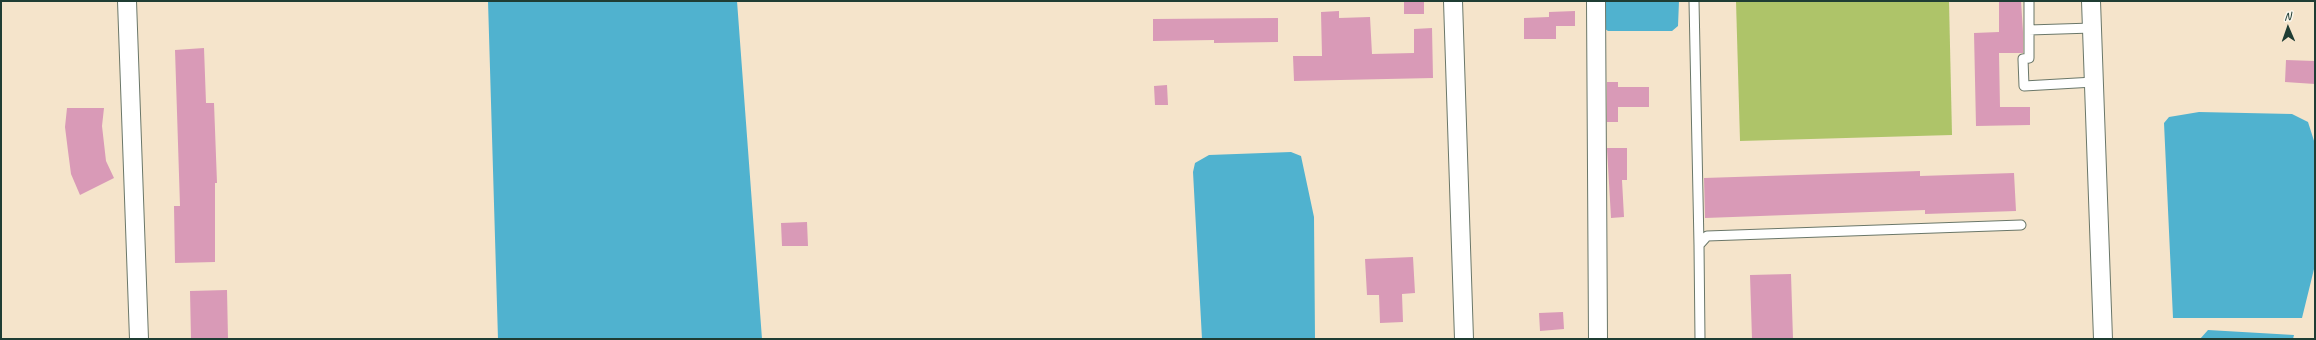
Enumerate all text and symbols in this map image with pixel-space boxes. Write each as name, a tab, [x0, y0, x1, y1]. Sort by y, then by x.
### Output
north arrow	[2268, 8, 2308, 48]
text: N	[2284, 9, 2291, 23]

